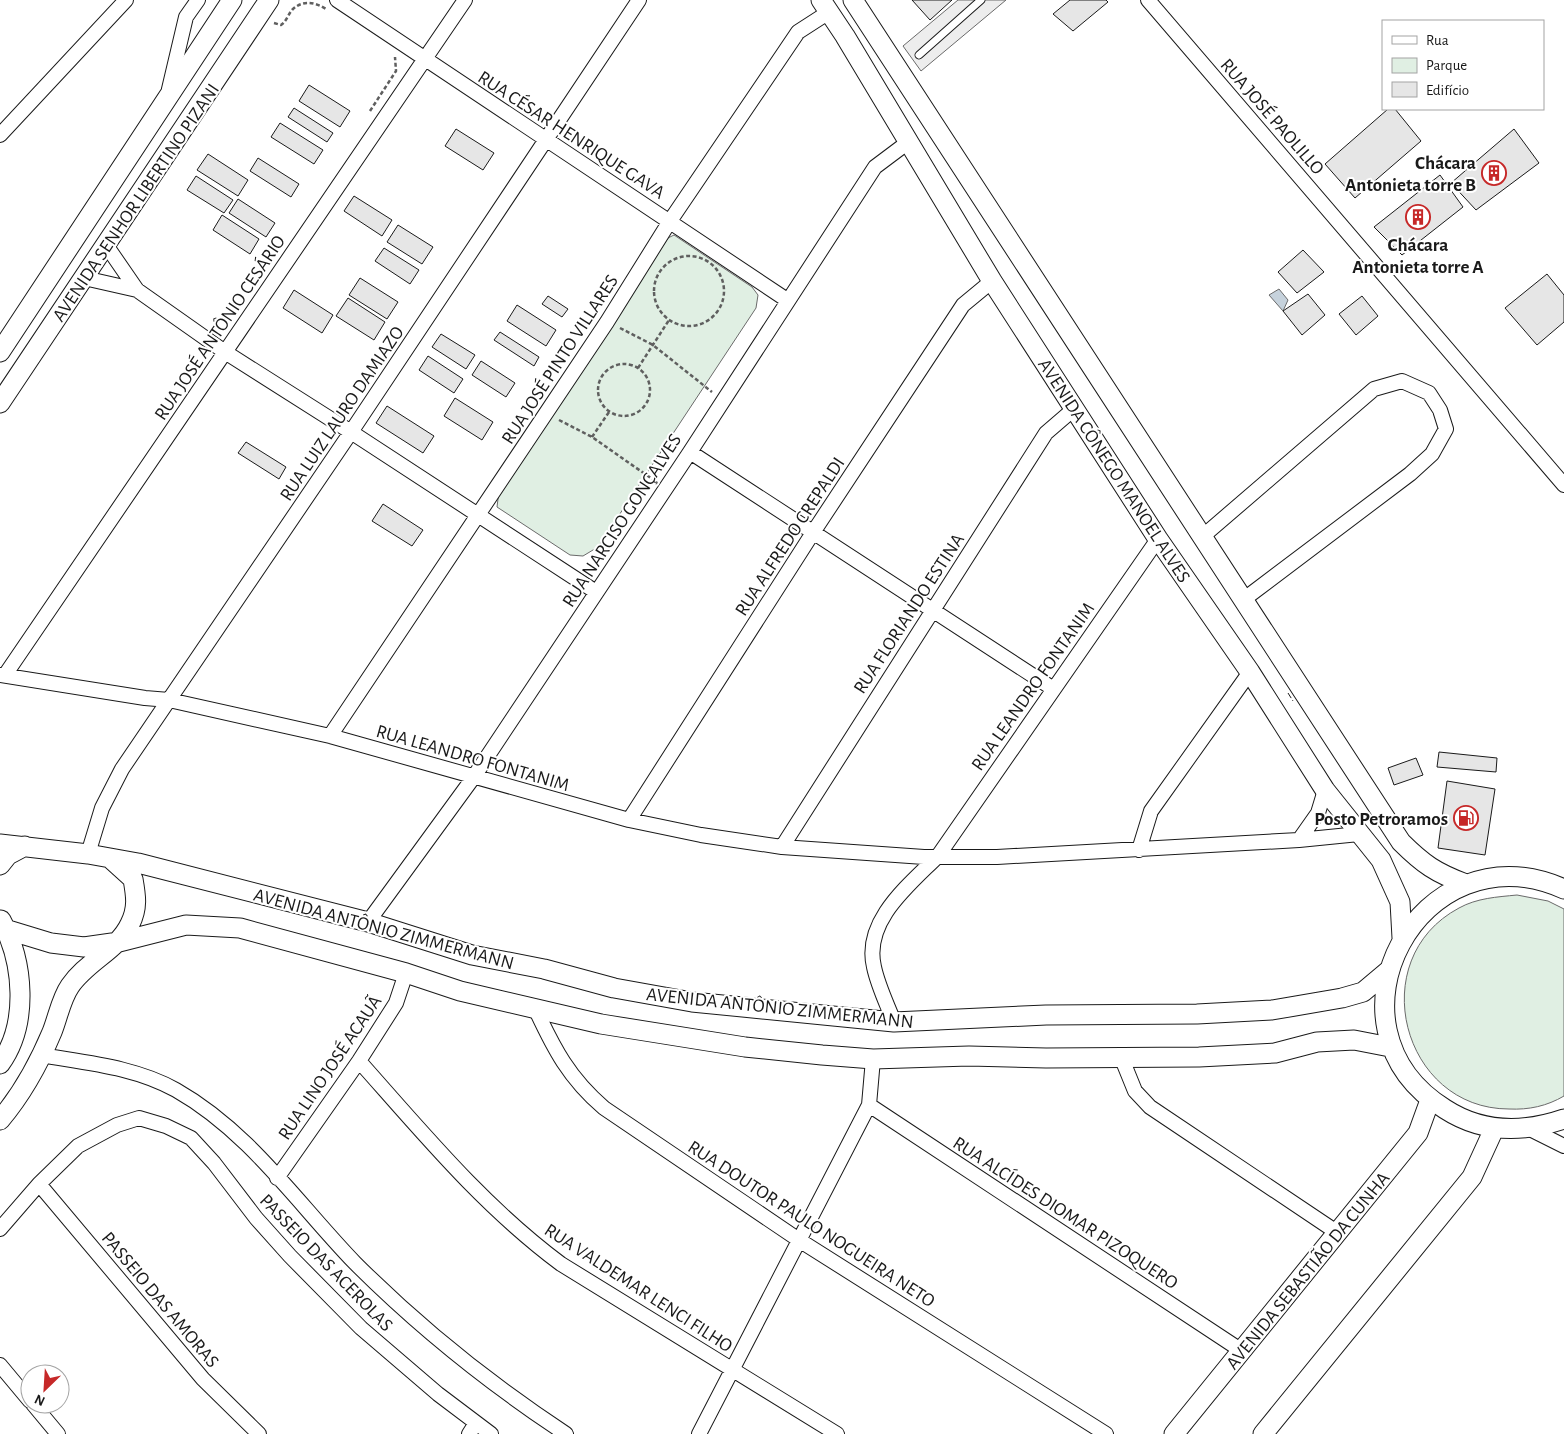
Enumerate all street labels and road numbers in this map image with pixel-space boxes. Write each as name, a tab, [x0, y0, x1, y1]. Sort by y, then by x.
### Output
street label: RUA JOSÉ PAOLILLO	[1217, 54, 1329, 179]
street label: RUA CÉSAR HENRIQUE GAVA	[474, 66, 669, 203]
street label: AVENIDA SENHOR LIBERTINO PIZANI	[49, 80, 223, 325]
street label: RUA JOSÉ ANTÔNIO CESÁRIO	[150, 231, 289, 424]
street label: RUA JOSÉ PINTO VILLARES	[497, 271, 622, 448]
street label: RUA LUIZ LAURO DAMIAZO	[277, 323, 408, 505]
street label: AVENIDA CÔNEGO MANOEL ALVES	[1034, 354, 1195, 586]
street label: RUA NARCISO GONÇALVES	[559, 431, 685, 611]
street label: RUA ALFREDO CREPALDI	[732, 454, 849, 620]
street label: RUA FLORIANDO ESTINA	[850, 530, 968, 697]
street label: RUA LEANDRO FONTANIM	[968, 599, 1098, 774]
street label: RUA LEANDRO FONTANIM	[374, 722, 571, 795]
street label: AVENIDA ANTÔNIO ZIMMERMANN	[251, 884, 516, 973]
street label: AVENIDA ANTÔNIO ZIMMERMANN	[645, 983, 915, 1032]
street label: RUA LINO JOSÉ ACAUÃ	[273, 991, 385, 1143]
street label: RUA ALCÍDES DIOMAR PIZOQUERO	[949, 1132, 1182, 1293]
street label: RUA DOUTOR PAULO NOGUEIRA NETO	[684, 1137, 938, 1311]
street label: AVENIDA SEBASTIÃO DA CUNHA	[1221, 1167, 1394, 1373]
street label: PASSEIO DAS ACEROLAS	[256, 1191, 396, 1335]
street label: RUA VALDEMAR LENCI FILHO	[541, 1220, 736, 1356]
street label: PASSEIO DAS AMORAS	[98, 1229, 222, 1371]

